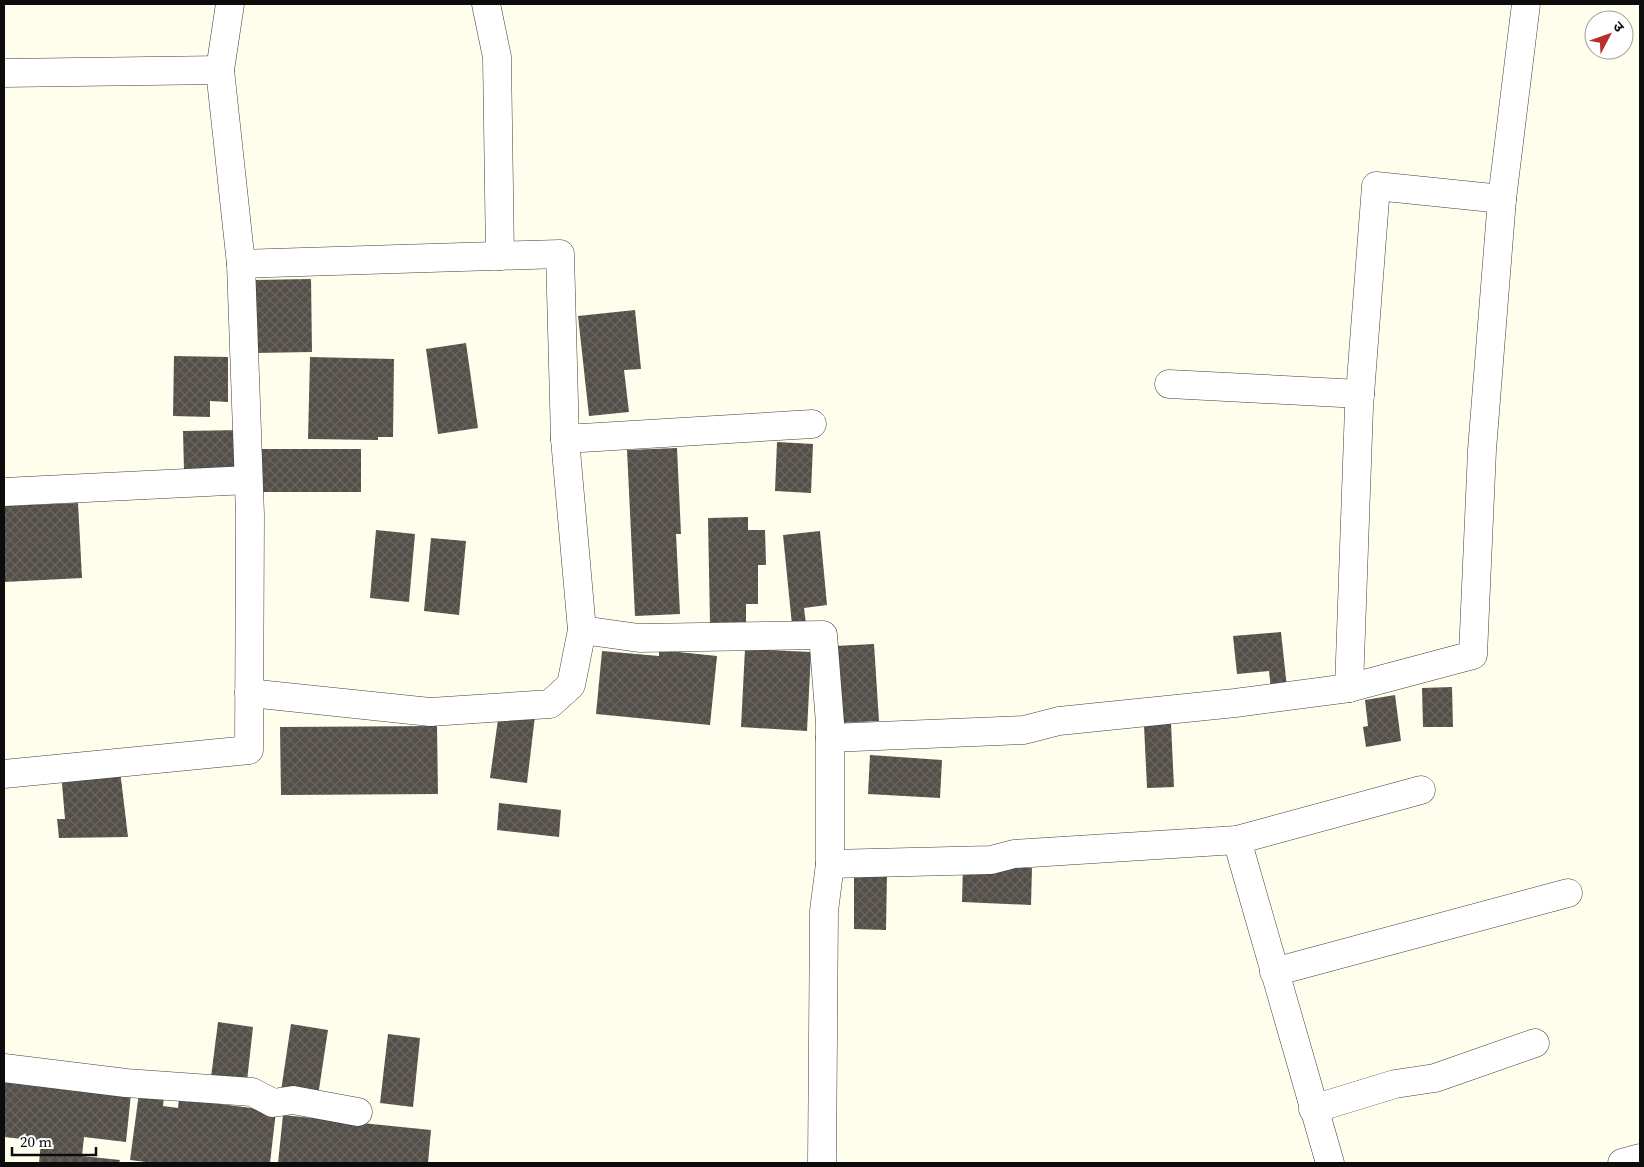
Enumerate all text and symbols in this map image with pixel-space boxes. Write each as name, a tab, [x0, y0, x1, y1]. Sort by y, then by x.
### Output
north arrow	[1584, 10, 1634, 60]
text: उ	[1609, 17, 1630, 37]
scale bar	[12, 1124, 96, 1156]
text: 20 m	[20, 1131, 52, 1152]

